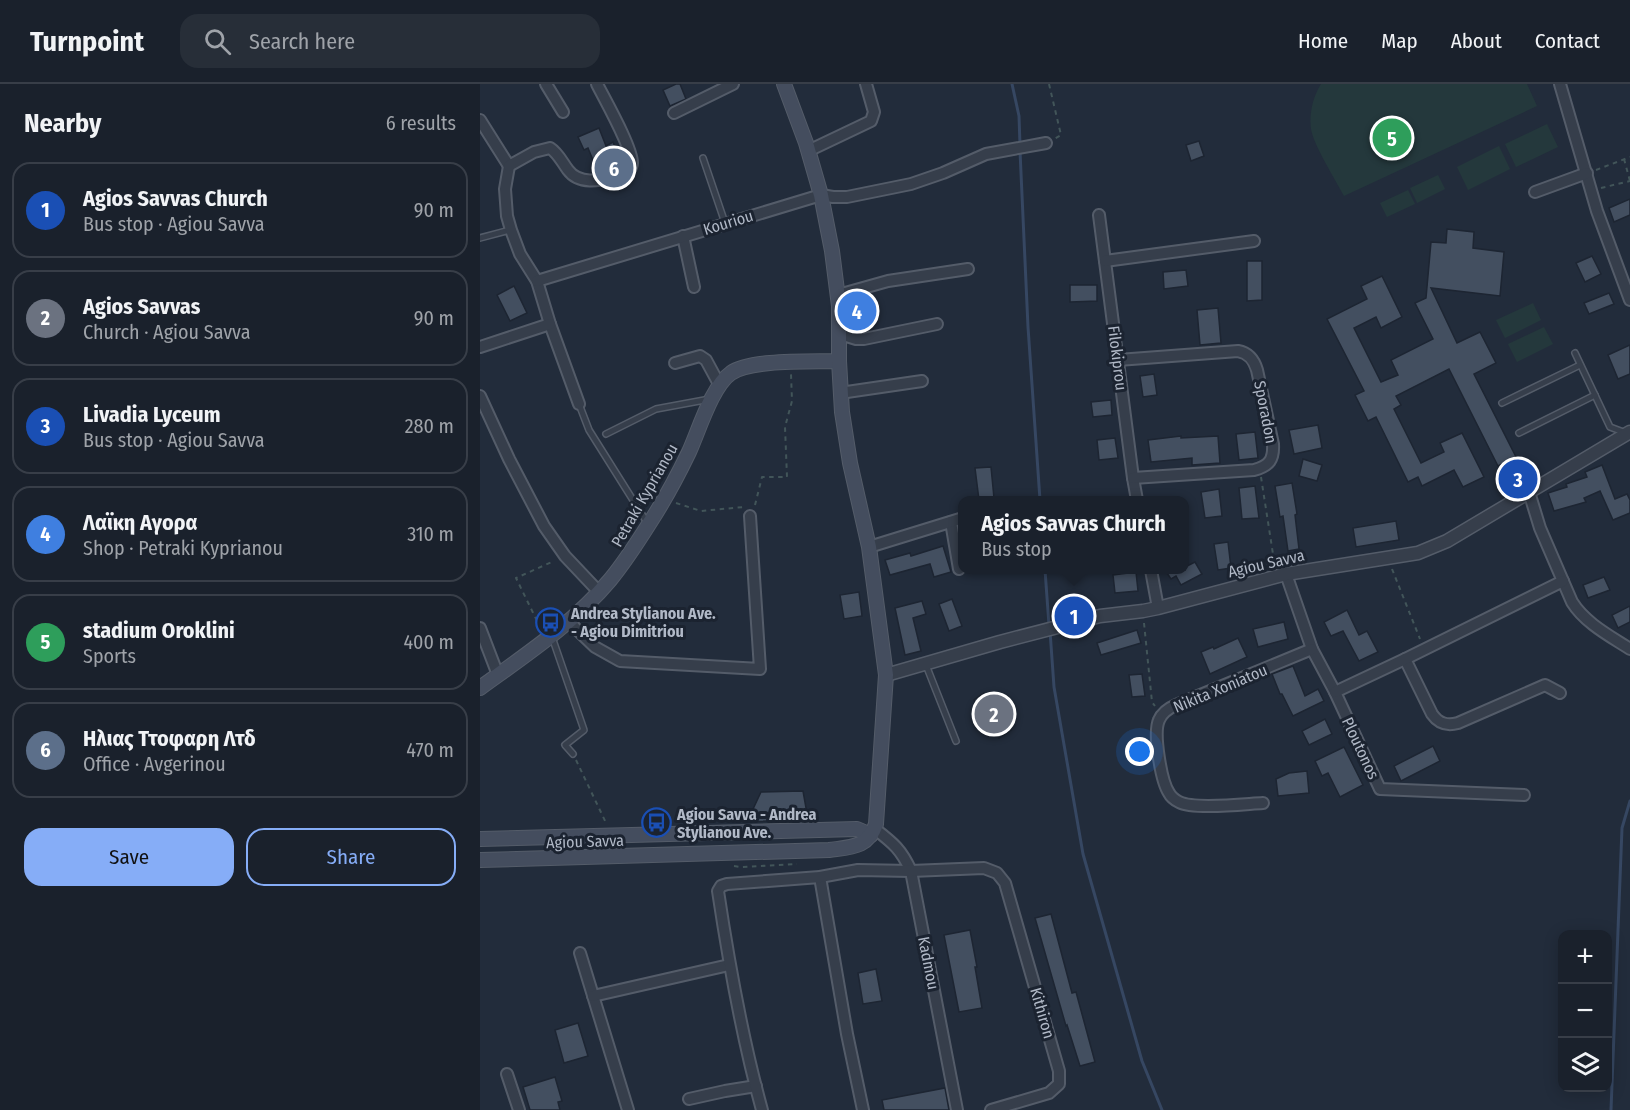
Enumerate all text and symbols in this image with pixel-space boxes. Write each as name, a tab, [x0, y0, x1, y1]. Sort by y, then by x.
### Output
search box	[180, 14, 600, 68]
text: Turnpoint	[30, 25, 144, 58]
icon: search	[201, 25, 234, 58]
text: Search here	[249, 28, 355, 55]
text: Home	[1298, 28, 1348, 54]
text: Map	[1381, 28, 1418, 54]
text: About	[1451, 28, 1502, 54]
text: Contact	[1535, 28, 1600, 54]
text: Nearby	[24, 108, 101, 139]
text: 6 results	[386, 111, 456, 135]
pin: 5	[1372, 116, 1412, 160]
pin: 6	[594, 146, 634, 190]
text: Agios Savvas Church	[83, 185, 268, 212]
text: 1	[41, 198, 50, 222]
text: 90 m	[414, 198, 454, 222]
street label: Kouriou	[701, 206, 756, 239]
text: Bus stop · Agiou Savva	[83, 212, 265, 236]
pin: 4	[838, 288, 877, 334]
text: Agios Savvas	[83, 293, 200, 320]
text: 2	[41, 306, 50, 330]
text: 90 m	[414, 306, 454, 330]
text: Church · Agiou Savva	[83, 320, 251, 344]
street label: Filokiprou	[1104, 325, 1131, 391]
street label: Sporadon	[1250, 379, 1281, 445]
text: Livadia Lyceum	[83, 401, 220, 428]
text: 3	[41, 414, 50, 438]
text: 280 m	[405, 414, 454, 438]
text: Bus stop · Agiou Savva	[83, 428, 265, 452]
street label: Petraki Kyprianou	[607, 440, 682, 550]
pin: 3	[1498, 456, 1538, 502]
popup	[958, 496, 1189, 574]
text: Λαϊκη Αγορα	[83, 509, 197, 536]
text: Agios Savvas Church	[981, 510, 1166, 537]
text: 4	[40, 522, 51, 546]
text: 310 m	[407, 522, 454, 546]
text: Shop · Petraki Kyprianou	[83, 536, 283, 560]
text: Bus stop	[981, 537, 1052, 561]
street label: Agiou Savva	[1226, 545, 1306, 582]
pin: 1	[1054, 594, 1094, 638]
place label: Andrea Stylianou Ave. - Agiou Dimitriou	[570, 604, 716, 641]
bus stop icon: Andrea Stylianou Ave. - Agiou Dimitriou	[534, 606, 566, 638]
text: stadium Oroklini	[83, 617, 235, 644]
text: 5	[41, 630, 50, 654]
text: 400 m	[403, 630, 454, 654]
text: Sports	[83, 644, 136, 668]
street label: Nikita Xoniatou	[1170, 660, 1270, 717]
pin: 2	[974, 692, 1014, 736]
street label: Ploutonos	[1338, 714, 1383, 782]
text: Ηλιας Ττοφαρη Λτδ	[83, 725, 256, 752]
your location	[1125, 737, 1154, 766]
text: 6	[40, 738, 51, 762]
text: 470 m	[406, 738, 454, 762]
text: Office · Avgerinou	[83, 752, 226, 776]
place label: Agiou Savva - Andrea Stylianou Ave.	[676, 805, 817, 842]
bus stop icon: Agiou Savva - Andrea Stylianou Ave.	[640, 807, 672, 839]
button: Save	[24, 828, 234, 886]
button: Share	[246, 828, 456, 886]
street label: Agiou Savva	[546, 831, 624, 852]
map controls	[1558, 930, 1612, 1092]
button: +	[1558, 930, 1612, 984]
street label: Kadmou	[914, 935, 943, 991]
button: −	[1558, 984, 1612, 1038]
street label: Kithiron	[1026, 985, 1059, 1041]
button: layers	[1558, 1038, 1612, 1092]

